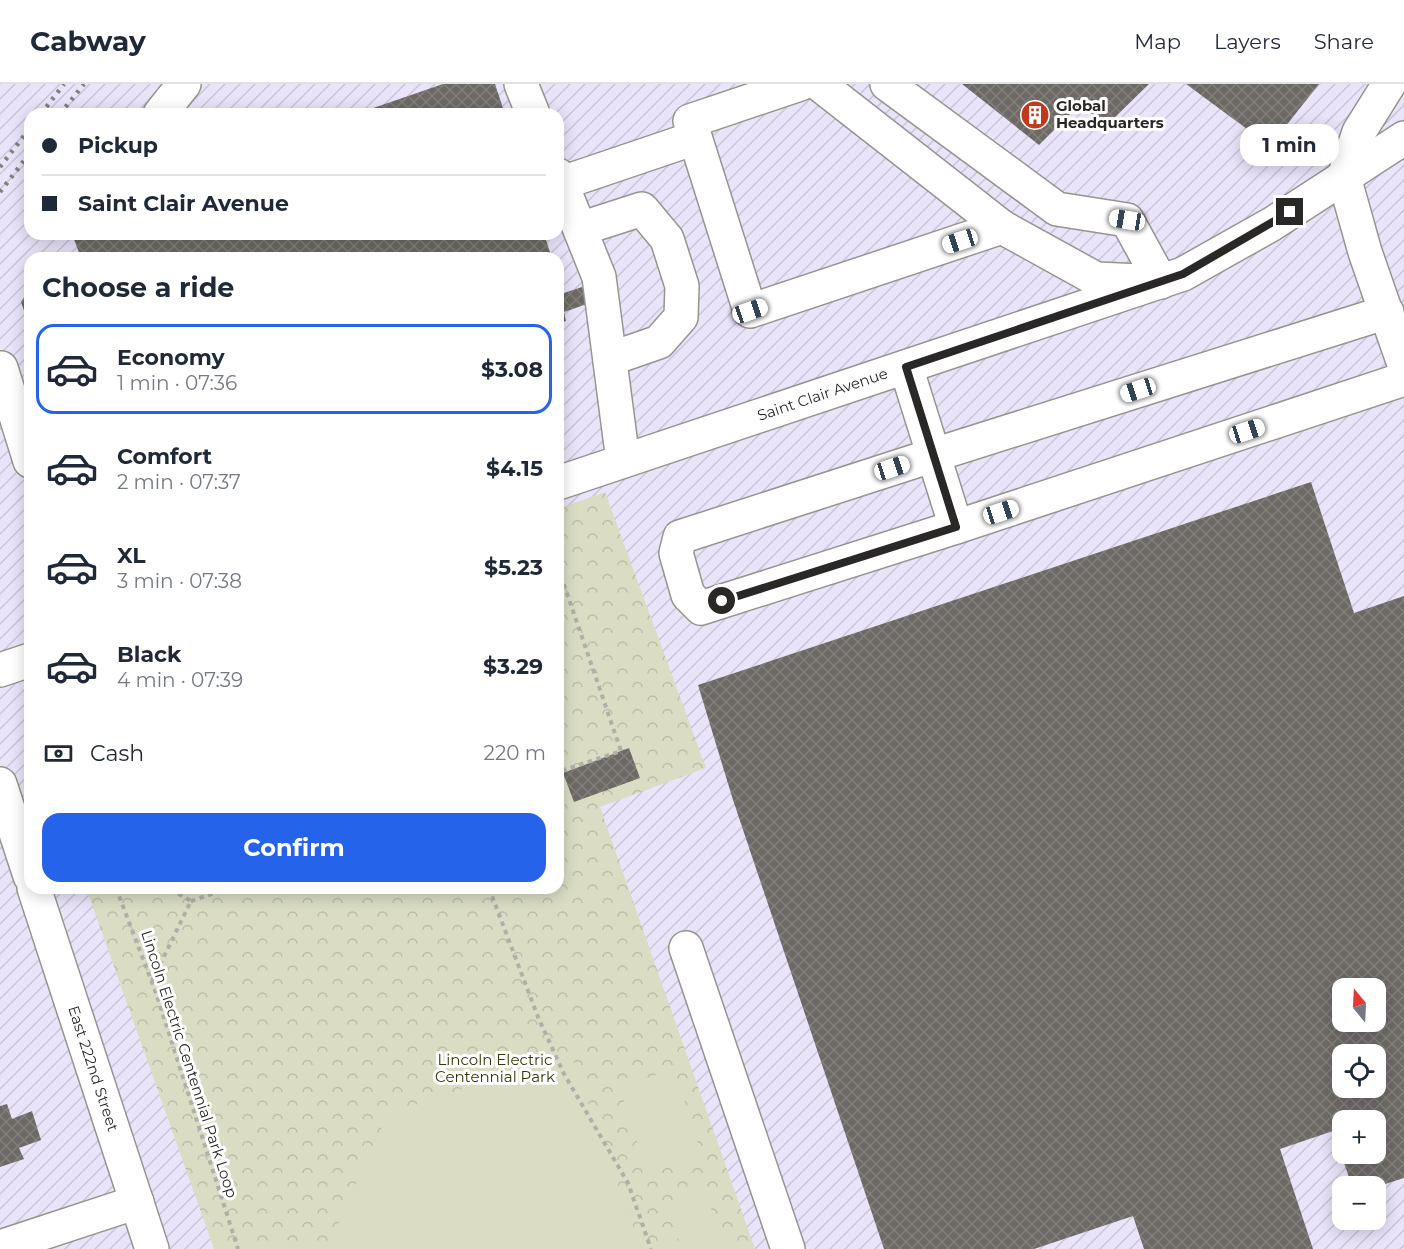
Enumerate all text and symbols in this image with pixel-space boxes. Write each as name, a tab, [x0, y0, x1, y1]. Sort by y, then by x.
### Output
text: Cabway	[30, 24, 146, 58]
text: Map	[1134, 29, 1181, 54]
text: Layers	[1214, 29, 1281, 54]
text: Share	[1314, 29, 1374, 54]
place label: Global Headquarters	[1056, 96, 1164, 132]
building icon: Global Headquarters	[1019, 99, 1051, 131]
callout: 1 min	[1240, 125, 1340, 167]
text: Pickup	[78, 132, 158, 159]
text: 1 min	[1262, 133, 1317, 157]
text: Saint Clair Avenue	[78, 190, 289, 217]
route end	[1276, 198, 1303, 225]
car	[1108, 208, 1146, 232]
car	[940, 227, 980, 255]
text: Choose a ride	[42, 271, 234, 304]
car	[730, 297, 770, 325]
icon: car	[45, 342, 99, 396]
text: Economy	[117, 344, 225, 371]
text: $3.08	[481, 356, 543, 383]
street label: Saint Clair Avenue	[755, 363, 890, 425]
text: 1 min · 07:36	[117, 371, 237, 395]
car	[1118, 376, 1158, 404]
car	[1227, 417, 1267, 445]
icon: car	[45, 441, 99, 495]
text: Comfort	[117, 443, 212, 470]
car	[872, 454, 912, 482]
text: $4.15	[486, 455, 543, 482]
text: 2 min · 07:37	[117, 470, 241, 494]
car	[981, 498, 1021, 526]
icon: car	[45, 540, 99, 594]
text: XL	[117, 542, 146, 569]
text: $5.23	[484, 554, 543, 581]
text: 3 min · 07:38	[117, 569, 242, 593]
route start	[708, 587, 735, 614]
icon: car	[45, 639, 99, 693]
text: Black	[117, 641, 181, 668]
text: $3.29	[483, 653, 543, 680]
text: 4 min · 07:39	[117, 668, 243, 692]
icon: cash	[42, 737, 75, 770]
text: Cash	[90, 740, 144, 767]
text: 220 m	[484, 741, 546, 765]
button: Confirm	[42, 813, 546, 882]
street label: Lincoln Electric Centennial Park Loop	[137, 928, 242, 1200]
north arrow	[1332, 978, 1386, 1032]
map controls	[1332, 978, 1386, 1230]
street label: East 222nd Street	[64, 1003, 123, 1134]
button: locate	[1332, 1044, 1386, 1098]
park label: Lincoln Electric Centennial Park	[435, 1050, 555, 1086]
button: +	[1332, 1110, 1386, 1164]
button: −	[1332, 1176, 1386, 1230]

